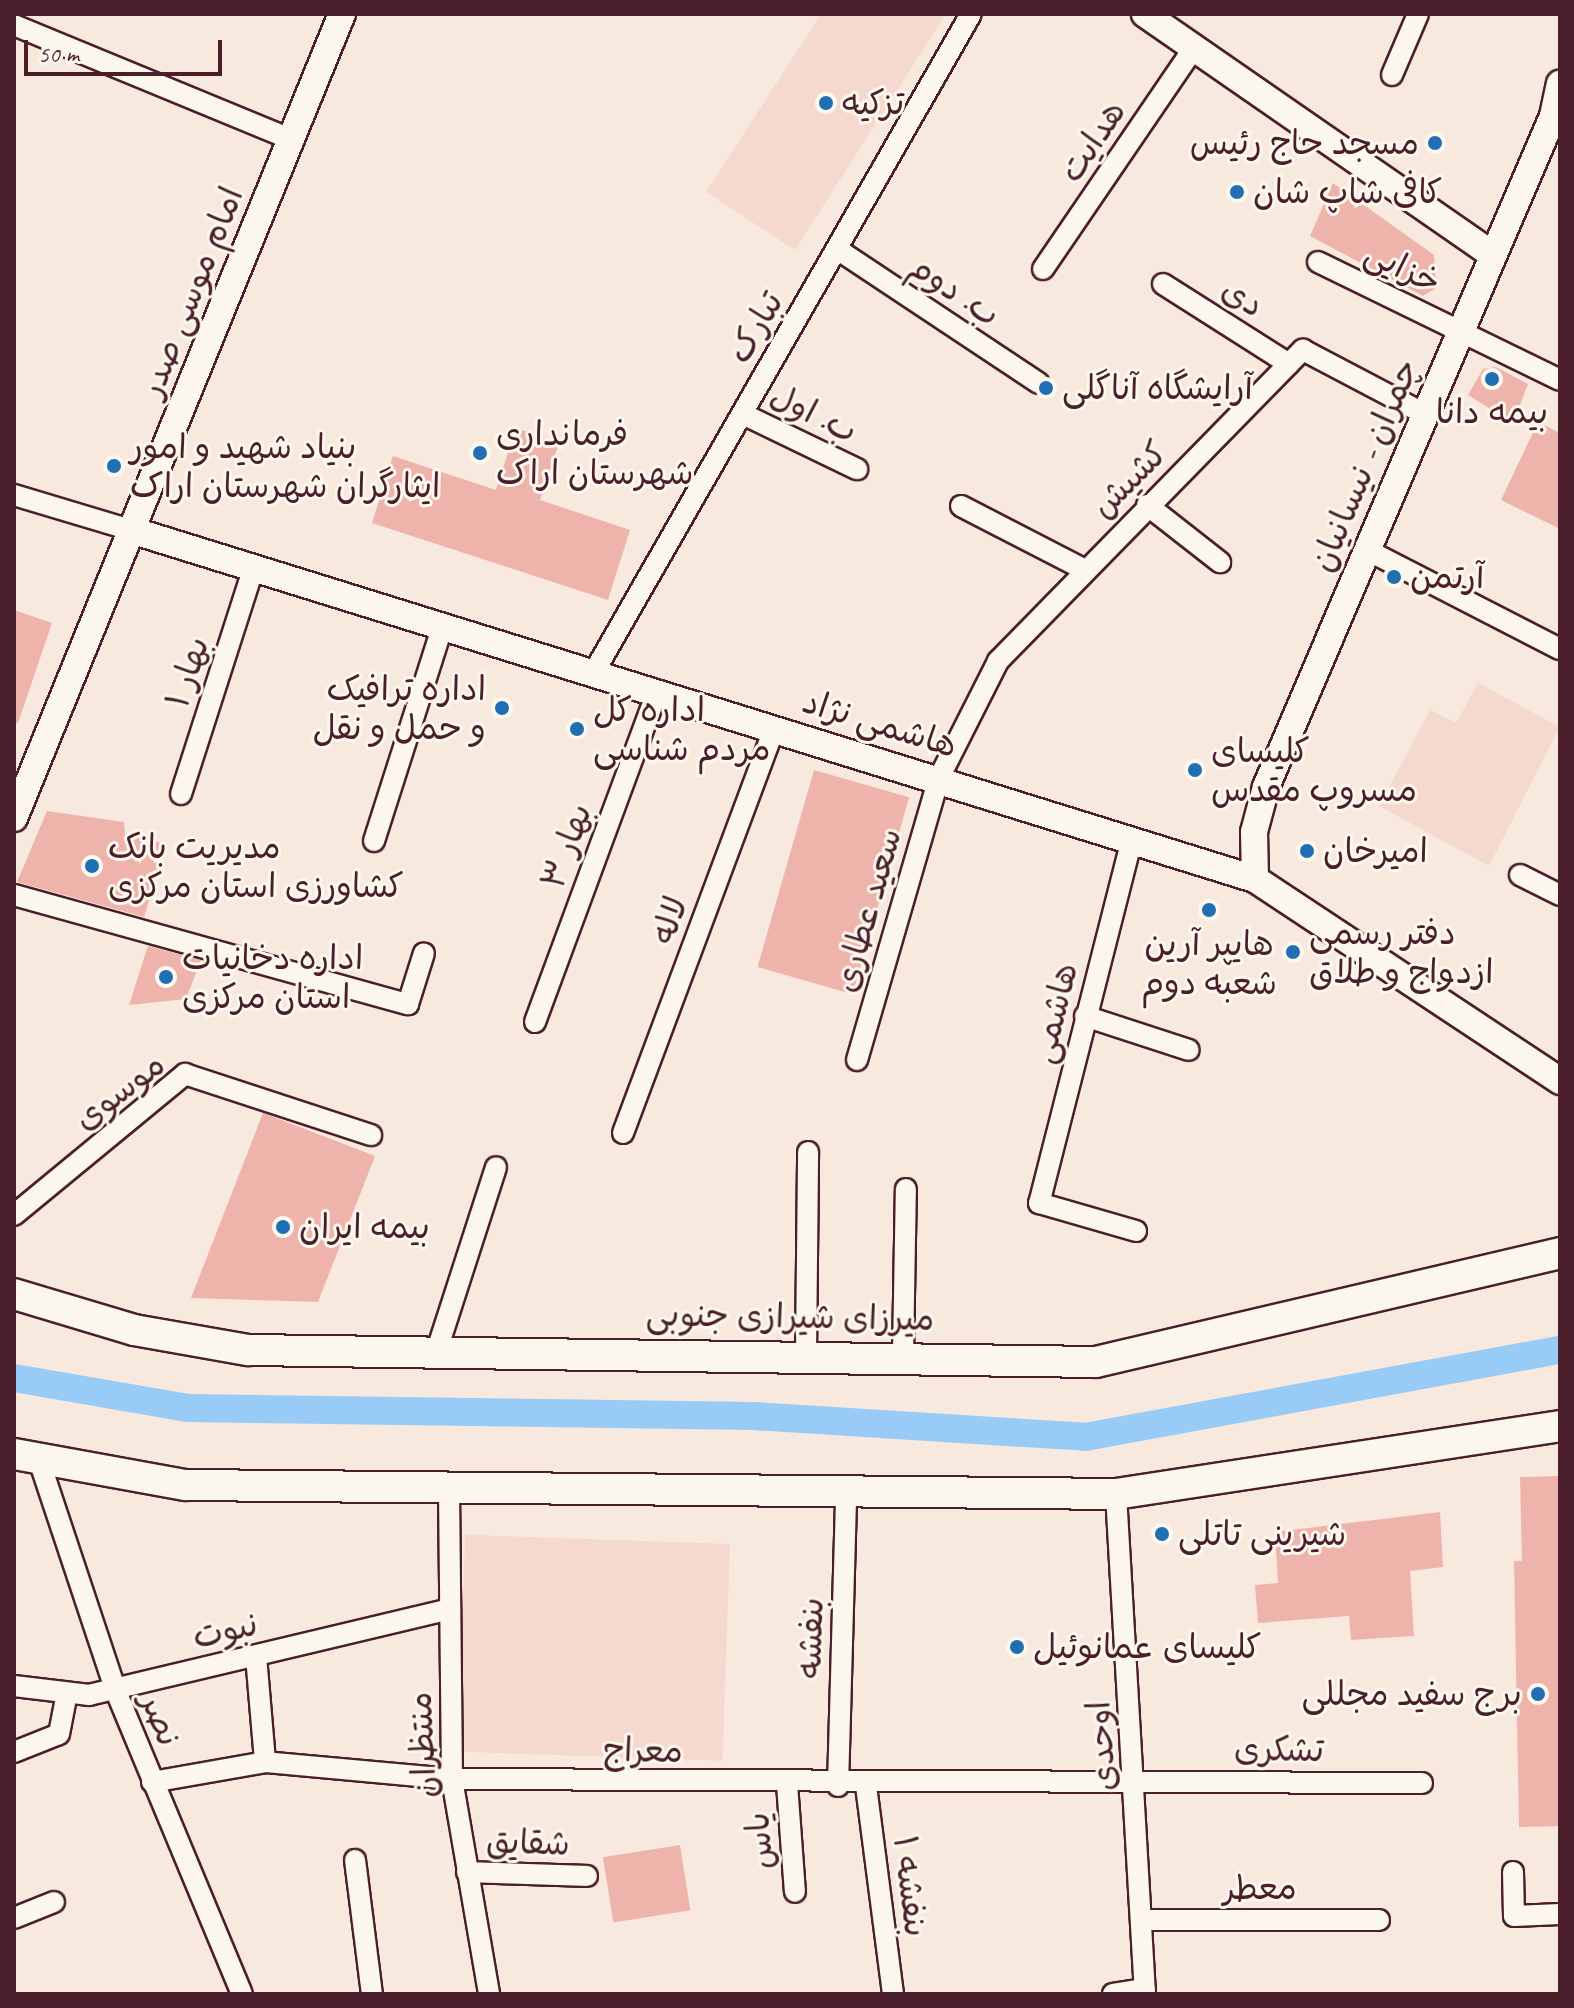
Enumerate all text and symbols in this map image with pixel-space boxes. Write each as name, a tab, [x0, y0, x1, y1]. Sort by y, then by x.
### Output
scale bar	[28, 24, 226, 74]
text: 50 m	[38, 39, 79, 69]
place label: تزکیه	[842, 83, 904, 123]
street label: هدایت	[1050, 92, 1134, 190]
marker: تزکیه	[817, 94, 835, 112]
place label: مسجد حاج رئیس	[1190, 123, 1419, 163]
marker: مسجد حاج رئیس	[1426, 134, 1444, 152]
place label: کافی شاپ شان	[1253, 172, 1442, 212]
street label: امام موسی صدر	[130, 181, 252, 403]
marker: کافی شاپ شان	[1228, 183, 1246, 201]
street label: خزایی	[1358, 232, 1448, 302]
street label: ب. دوم	[902, 245, 1008, 335]
street label: دی	[1214, 269, 1272, 325]
street label: تبارک	[718, 284, 792, 370]
street label: چمران - نیسانیان	[1301, 353, 1427, 577]
place label: آرایشگاه آناگلی	[1062, 368, 1253, 408]
marker: بیمه دانا	[1483, 370, 1501, 388]
street label: ب. اول	[764, 375, 864, 451]
marker: آرایشگاه آناگلی	[1037, 379, 1055, 397]
place label: بیمه دانا	[1436, 392, 1548, 432]
place label: فرمانداری شهرستان اراک	[496, 413, 694, 492]
place label: بنیاد شهید و امور ایثارگران شهرستان اراک	[130, 426, 440, 506]
street label: کشیش	[1082, 432, 1176, 526]
marker: فرمانداری شهرستان اراک	[471, 444, 489, 462]
marker: بنیاد شهید و امور ایثارگران شهرستان اراک	[105, 457, 123, 475]
place label: آرتمن	[1410, 557, 1484, 597]
marker: آرتمن	[1385, 568, 1403, 586]
street label: بهار ۱	[156, 631, 218, 713]
place label: اداره ترافیک و حمل و نقل	[312, 668, 486, 748]
street label: هاشمی نژاد	[798, 680, 962, 766]
place label: اداره کل مردم شناسی	[593, 689, 771, 768]
marker: اداره ترافیک و حمل و نقل	[493, 699, 511, 717]
marker: اداره کل مردم شناسی	[568, 720, 586, 738]
place label: کلیسای مسروپ مقدس	[1211, 730, 1417, 810]
marker: کلیسای مسروپ مقدس	[1186, 761, 1204, 779]
street label: بهار ۳	[532, 798, 600, 894]
street label: سعید عطاری	[824, 823, 910, 997]
place label: مدیریت بانک کشاورزی استان مرکزی	[108, 826, 404, 906]
place label: امیرخان	[1323, 831, 1428, 871]
marker: امیرخان	[1298, 842, 1316, 860]
marker: مدیریت بانک کشاورزی استان مرکزی	[83, 857, 101, 875]
street label: لاله	[642, 891, 696, 949]
marker: هایپر آرین شعبه دوم	[1200, 901, 1218, 919]
place label: دفتر رسمی ازدواج و طلاق	[1309, 912, 1494, 992]
place label: هایپر آرین شعبه دوم	[1141, 923, 1277, 1002]
place label: اداره دخانیات استان مرکزی	[182, 937, 363, 1016]
marker: دفتر رسمی ازدواج و طلاق	[1284, 943, 1302, 961]
street label: هاشمی	[1022, 959, 1086, 1067]
marker: اداره دخانیات استان مرکزی	[157, 968, 175, 986]
street label: موسوی	[65, 1044, 173, 1138]
place label: بیمه ایران	[299, 1207, 430, 1247]
marker: بیمه ایران	[274, 1218, 292, 1236]
street label: میرزای شیرازی جنوبی	[645, 1293, 935, 1339]
place label: شیرینی تاتلی	[1178, 1514, 1346, 1554]
marker: شیرینی تاتلی	[1153, 1525, 1171, 1543]
street label: بنفشه	[788, 1597, 832, 1679]
street label: نبوت	[189, 1603, 261, 1657]
place label: کلیسای عمانوئیل	[1033, 1627, 1262, 1667]
marker: کلیسای عمانوئیل	[1008, 1638, 1026, 1656]
place label: برج سفید مجللی	[1301, 1674, 1522, 1714]
marker: برج سفید مجللی	[1529, 1685, 1547, 1703]
street label: نصر	[132, 1686, 190, 1752]
street label: منتظران	[399, 1691, 445, 1799]
street label: اوحدی	[1077, 1699, 1125, 1793]
street label: تشکری	[1234, 1728, 1324, 1770]
street label: معراج	[603, 1729, 683, 1771]
street label: یاس	[736, 1811, 782, 1871]
street label: شقایق	[485, 1820, 571, 1864]
street label: بنفشه ۱	[885, 1833, 937, 1939]
street label: معطر	[1223, 1868, 1297, 1908]

